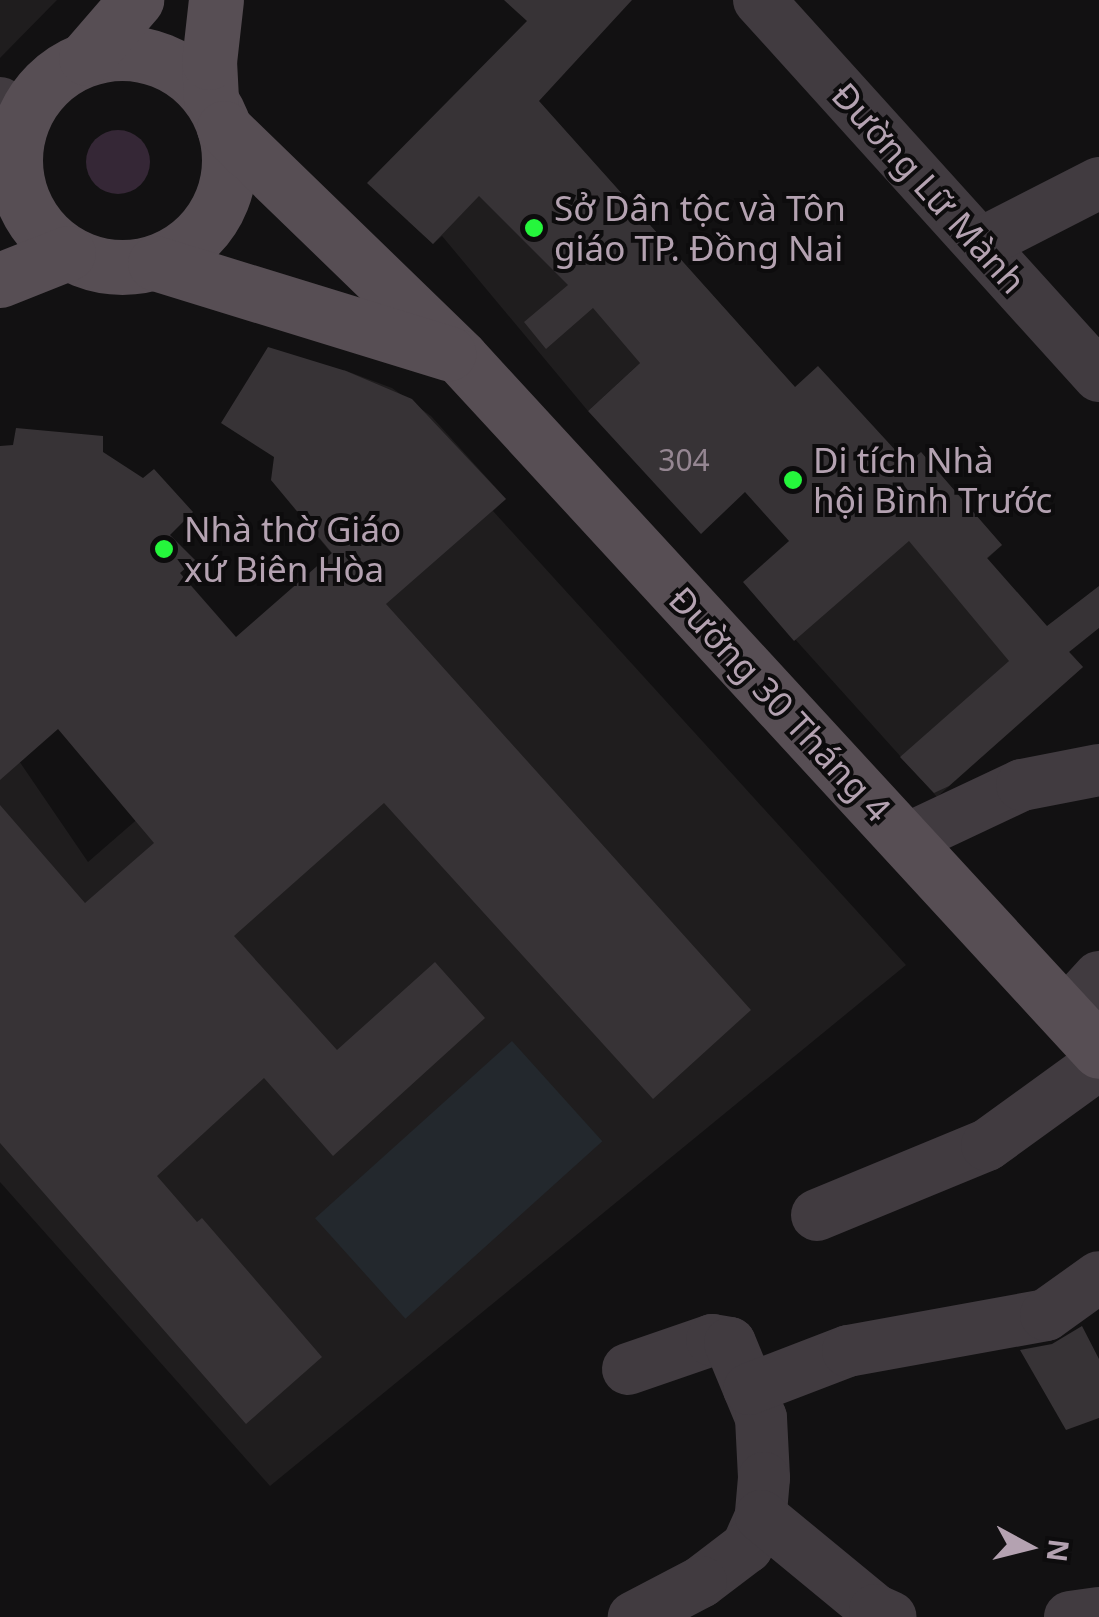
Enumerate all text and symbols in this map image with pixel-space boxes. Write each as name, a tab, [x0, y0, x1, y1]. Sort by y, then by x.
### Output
street label: Đường Lữ Mành	[824, 74, 1034, 302]
place label: Sở Dân tộc và Tôn giáo TP. Đồng Nai	[554, 187, 846, 269]
marker: Sở Dân tộc và Tôn giáo TP. Đồng Nai	[523, 217, 545, 239]
place label: Di tích Nhà hội Bình Trước	[813, 439, 1052, 521]
house number: 304	[658, 442, 710, 478]
marker: Di tích Nhà hội Bình Trước	[782, 469, 804, 491]
place label: Nhà thờ Giáo xứ Biên Hòa	[184, 508, 401, 590]
marker: Nhà thờ Giáo xứ Biên Hòa	[153, 538, 175, 560]
street label: Đường 30 Tháng 4	[661, 578, 899, 830]
north arrow	[979, 1497, 1079, 1597]
text: N	[1039, 1537, 1079, 1564]

